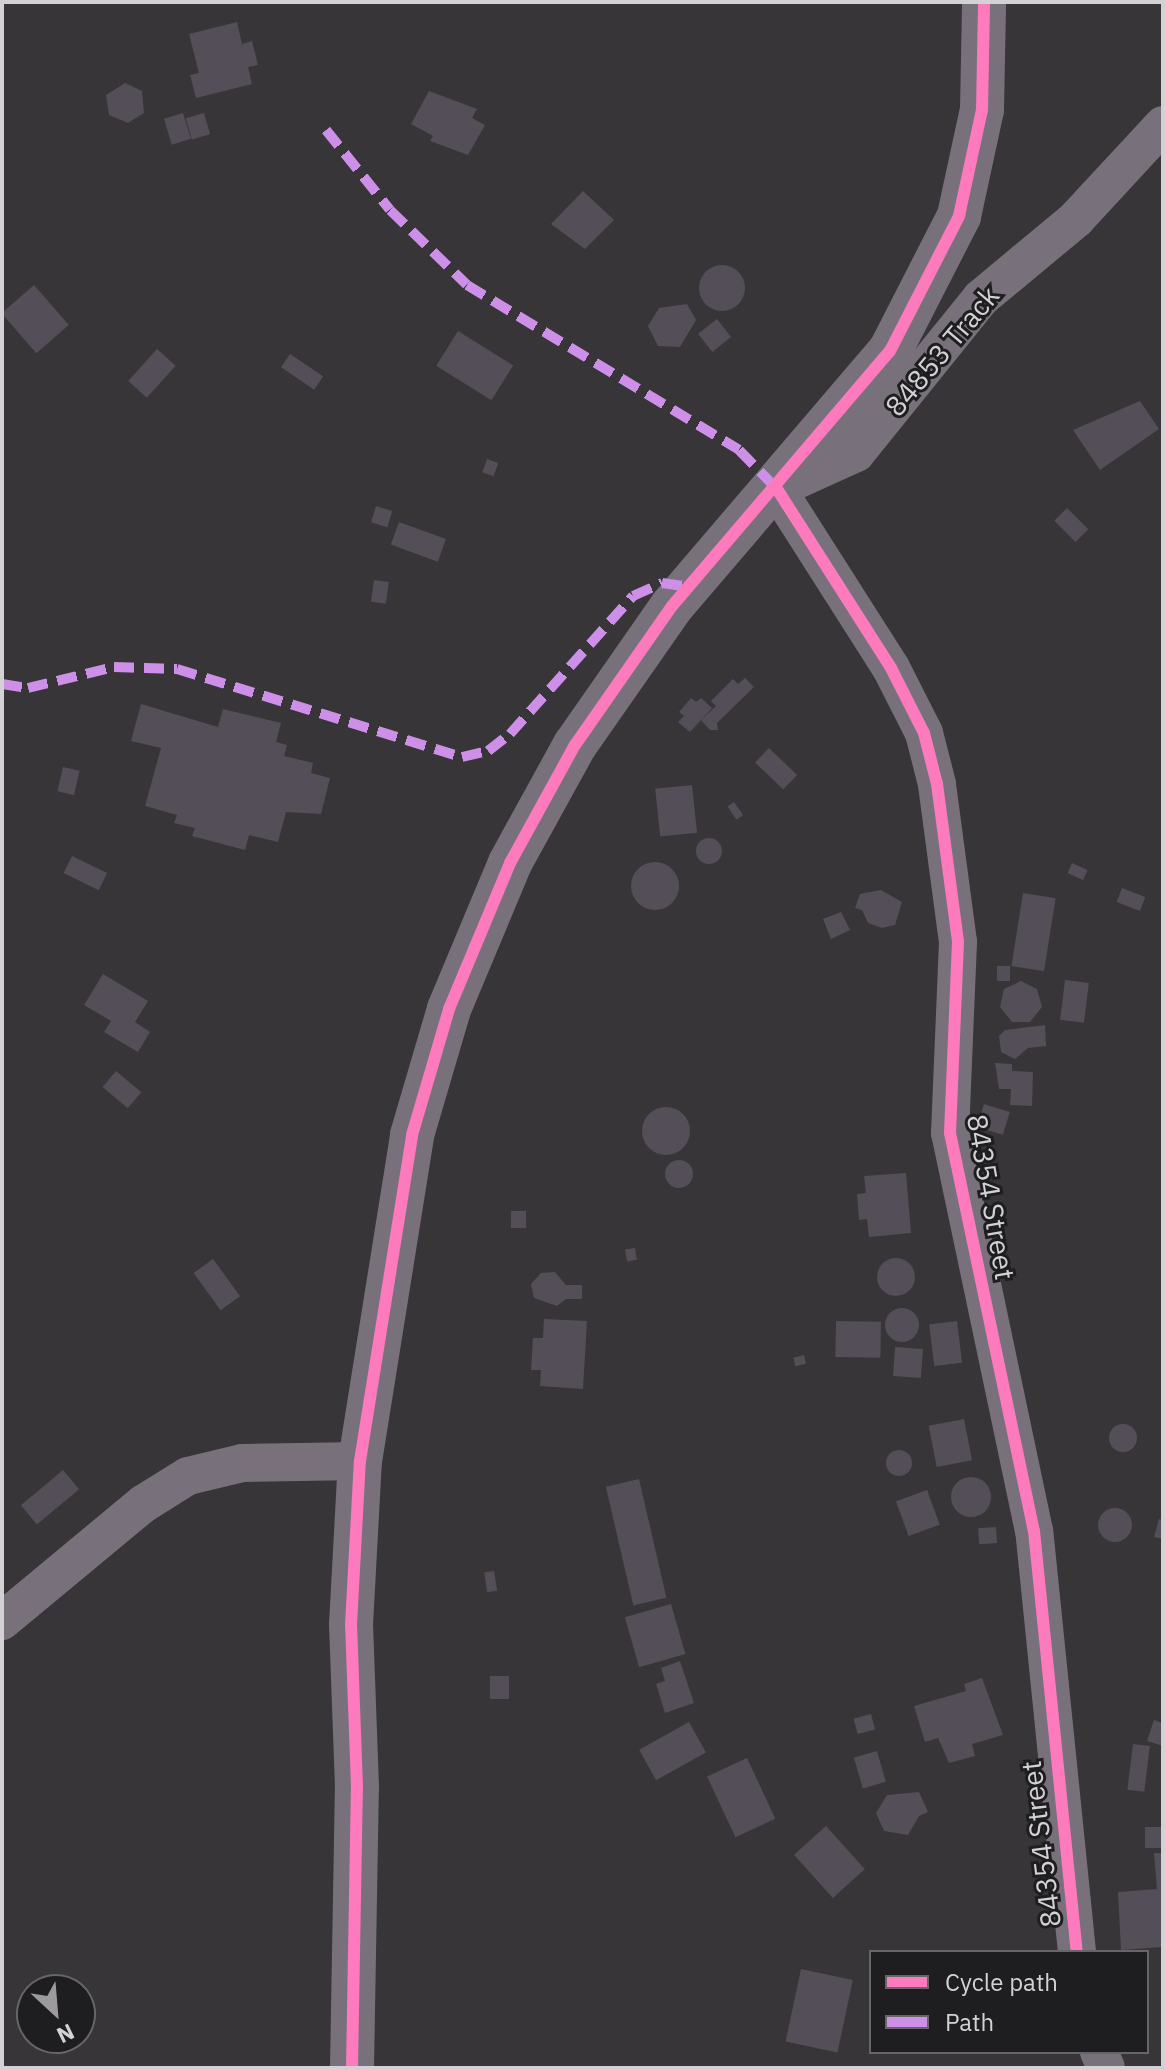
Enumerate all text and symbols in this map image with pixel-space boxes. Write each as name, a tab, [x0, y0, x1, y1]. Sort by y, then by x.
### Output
street label: 84853 Track	[878, 279, 1006, 423]
street label: 84354 Street	[960, 1112, 1022, 1282]
street label: 84354 Street	[1014, 1759, 1068, 1929]
legend	[869, 1950, 1149, 2054]
text: Cycle path	[945, 1966, 1058, 1998]
north arrow	[16, 1974, 96, 2054]
text: Path	[945, 2006, 994, 2038]
text: N	[52, 2018, 79, 2051]

